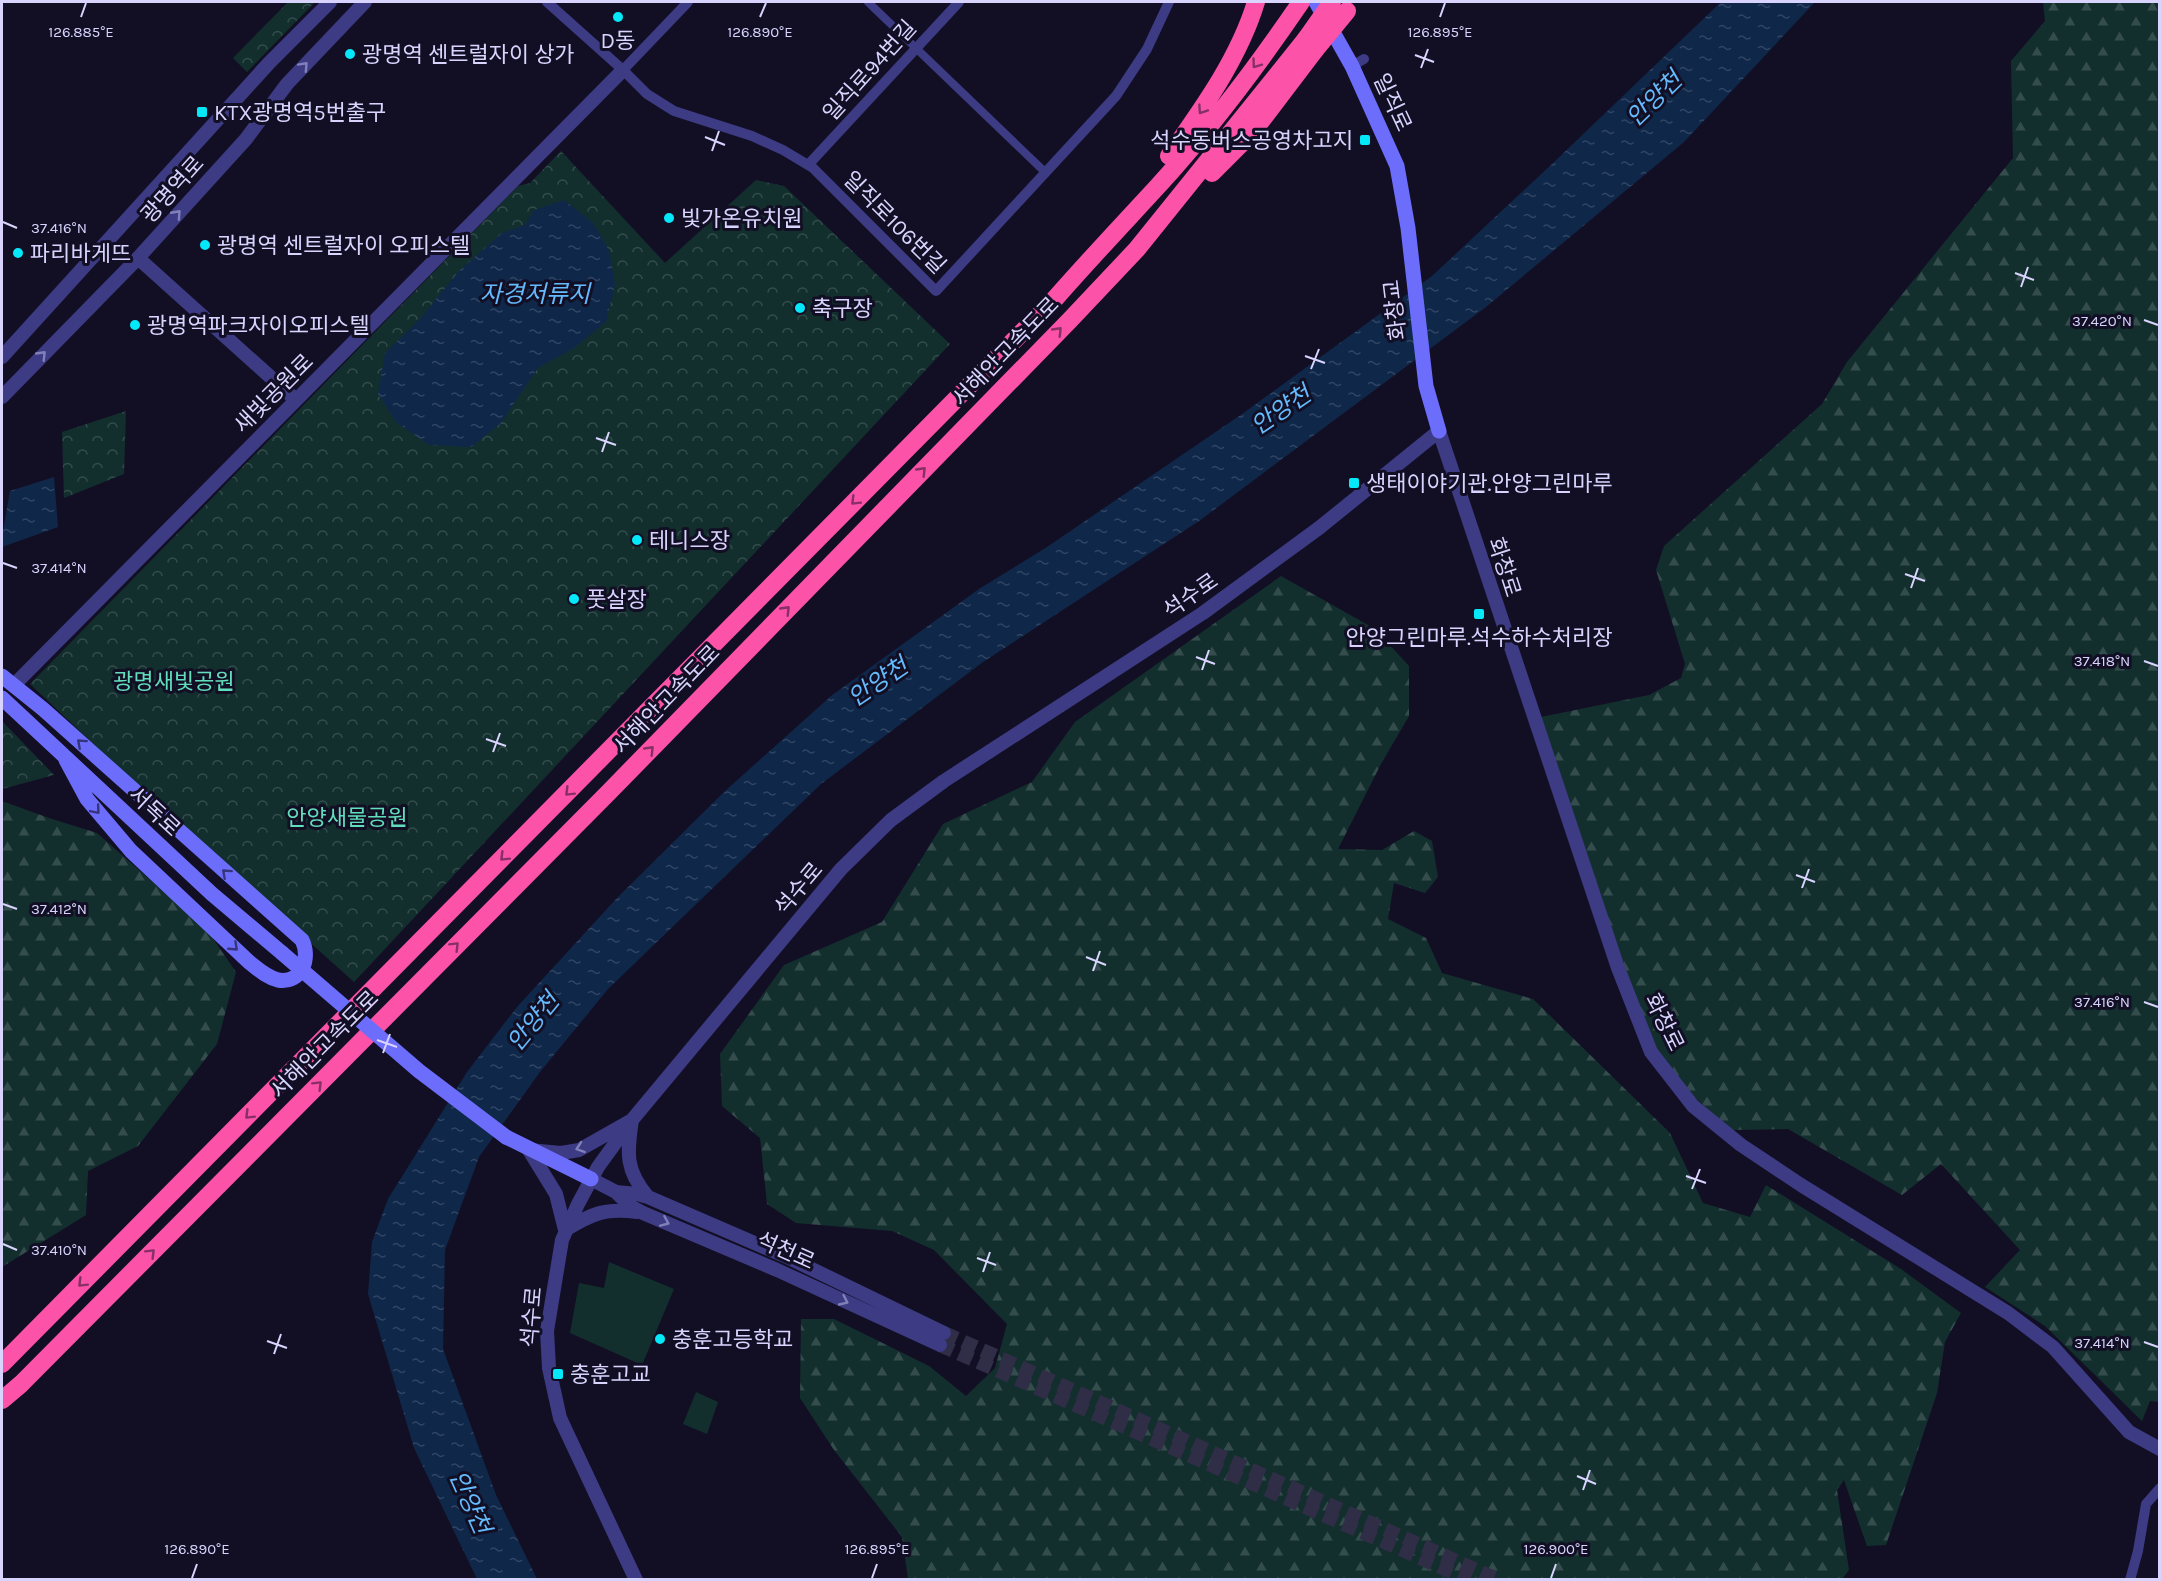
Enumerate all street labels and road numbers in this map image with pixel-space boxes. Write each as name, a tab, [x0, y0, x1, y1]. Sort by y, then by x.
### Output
street label: 일직로94번길	[818, 15, 922, 126]
street label: 일직로	[1367, 69, 1417, 135]
street label: 광명역로	[136, 151, 209, 228]
street label: 일직로106번길	[838, 166, 951, 279]
street label: 화창교	[1378, 278, 1412, 342]
street label: 서해안고속도로	[947, 292, 1064, 412]
street label: 새빛공원로	[229, 349, 319, 439]
street label: 화창로	[1482, 534, 1526, 600]
street label: 석수로	[1158, 568, 1223, 624]
street label: 서해안고속도로	[608, 640, 725, 760]
street label: 서독로	[123, 782, 185, 842]
street label: 석수로	[769, 857, 828, 920]
street label: 서해안고속도로	[265, 985, 384, 1104]
street label: 화창로	[1639, 989, 1689, 1055]
street label: 석천로	[753, 1227, 819, 1275]
street label: 석수로	[516, 1286, 548, 1348]

